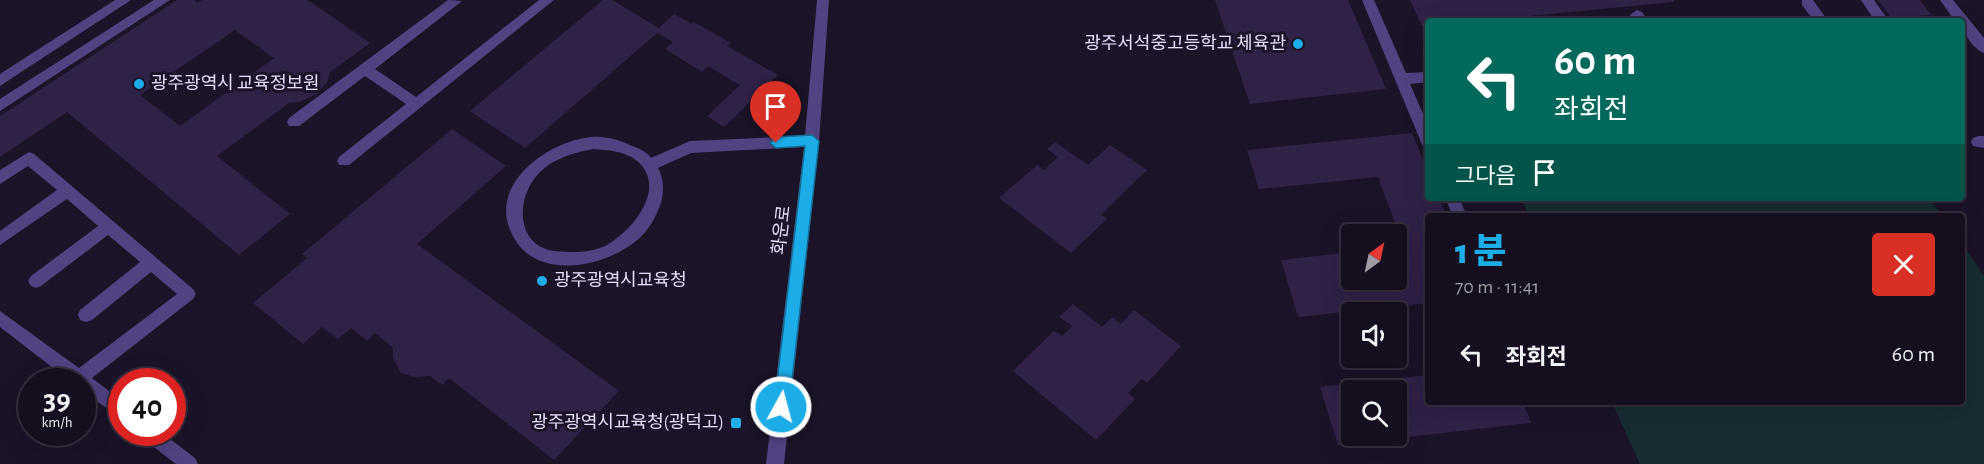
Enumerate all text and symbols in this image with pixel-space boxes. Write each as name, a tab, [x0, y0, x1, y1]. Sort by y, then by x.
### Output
place label: 광주서석중고등학교 체육관	[1084, 33, 1286, 53]
marker: 광주서석중고등학교 체육관	[1291, 37, 1305, 51]
text: 60 m	[1554, 40, 1636, 82]
icon: left	[1455, 42, 1533, 120]
place label: 광주광역시 교육정보원	[151, 73, 320, 93]
marker: 광주광역시 교육정보원	[132, 77, 146, 91]
pin	[750, 81, 801, 143]
icon: arrive	[759, 90, 792, 123]
text: 좌회전	[1554, 96, 1629, 123]
icon: arrive	[1528, 156, 1561, 189]
text: 그다음	[1455, 165, 1516, 187]
street label: 화운로	[769, 204, 794, 256]
north arrow	[1341, 224, 1407, 290]
map controls	[1341, 224, 1407, 446]
button: close	[1872, 233, 1935, 296]
text: 1 분	[1455, 234, 1507, 270]
place label: 광주광역시교육청	[554, 270, 686, 290]
marker: 광주광역시교육청	[535, 274, 549, 288]
text: 70 m · 11:41	[1455, 277, 1539, 297]
button: sound	[1341, 302, 1407, 368]
icon: left	[1455, 338, 1488, 371]
text: 60 m	[1892, 343, 1935, 365]
text: 좌회전	[1506, 346, 1567, 368]
speed limit sign: 40	[108, 368, 186, 446]
position arrow	[749, 375, 813, 439]
button: search	[1341, 380, 1407, 446]
text: 39	[43, 385, 71, 415]
place label: 광주광역시교육청(광덕고)	[531, 412, 724, 432]
text: km/h	[42, 415, 72, 430]
marker: 광주광역시교육청(광덕고)	[729, 416, 743, 430]

